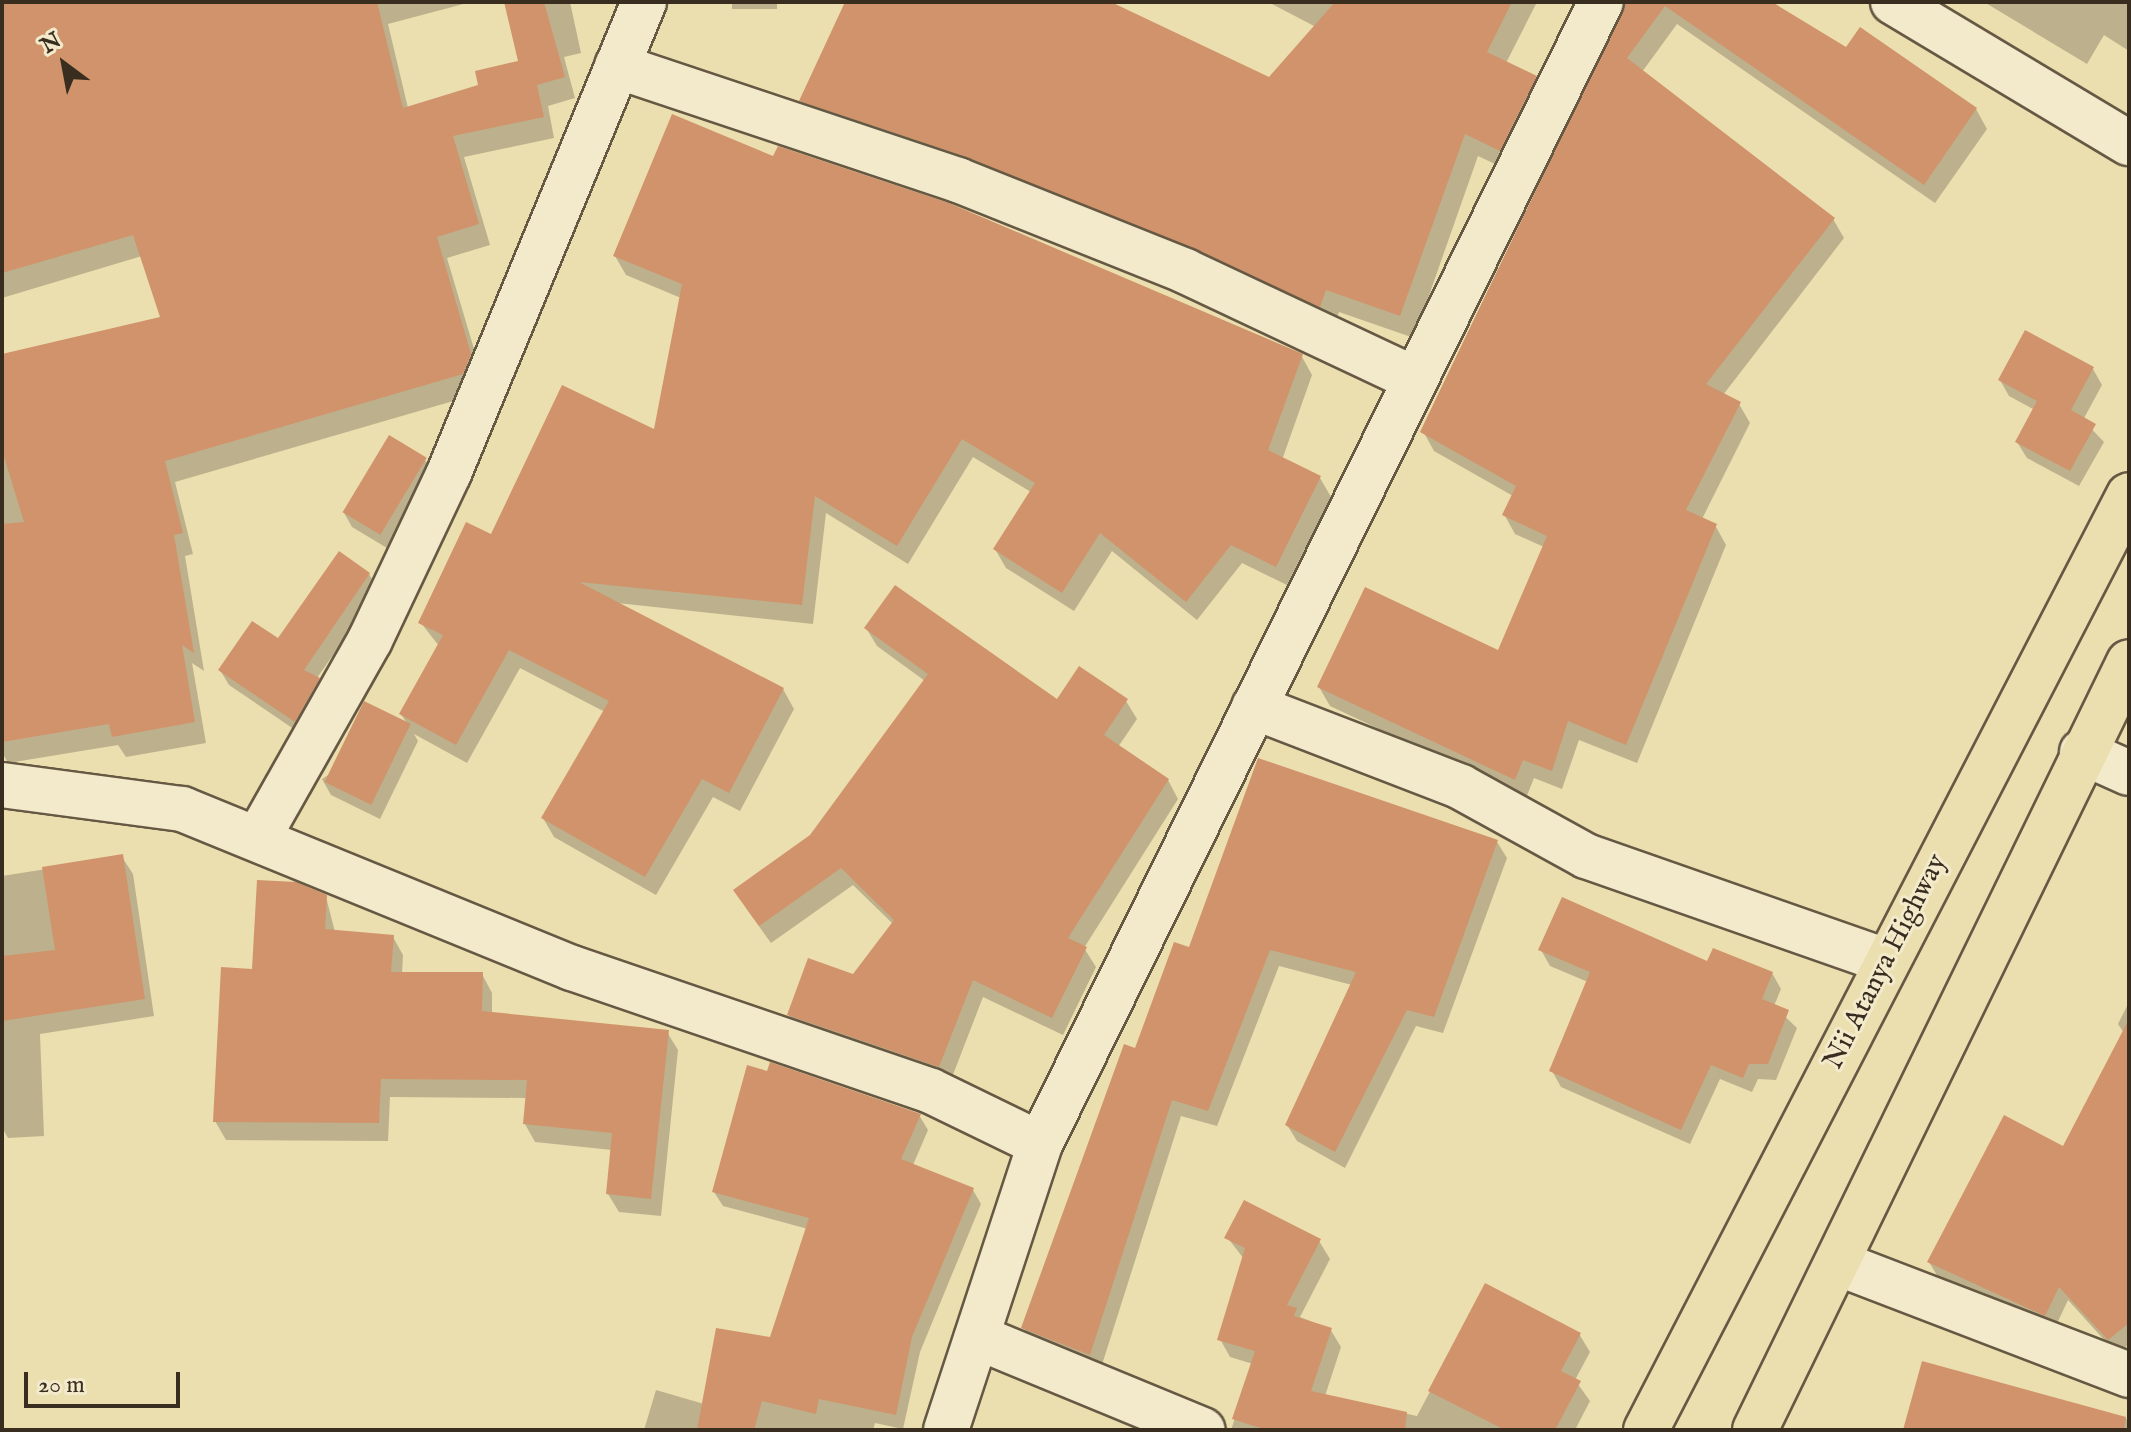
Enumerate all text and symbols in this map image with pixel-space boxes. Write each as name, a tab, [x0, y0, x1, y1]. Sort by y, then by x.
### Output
north arrow	[24, 24, 104, 104]
text: N	[36, 27, 67, 61]
street label: Nii Atanya Highway	[1817, 849, 1955, 1075]
scale bar	[28, 1356, 184, 1406]
text: 20 m	[38, 1370, 85, 1401]

